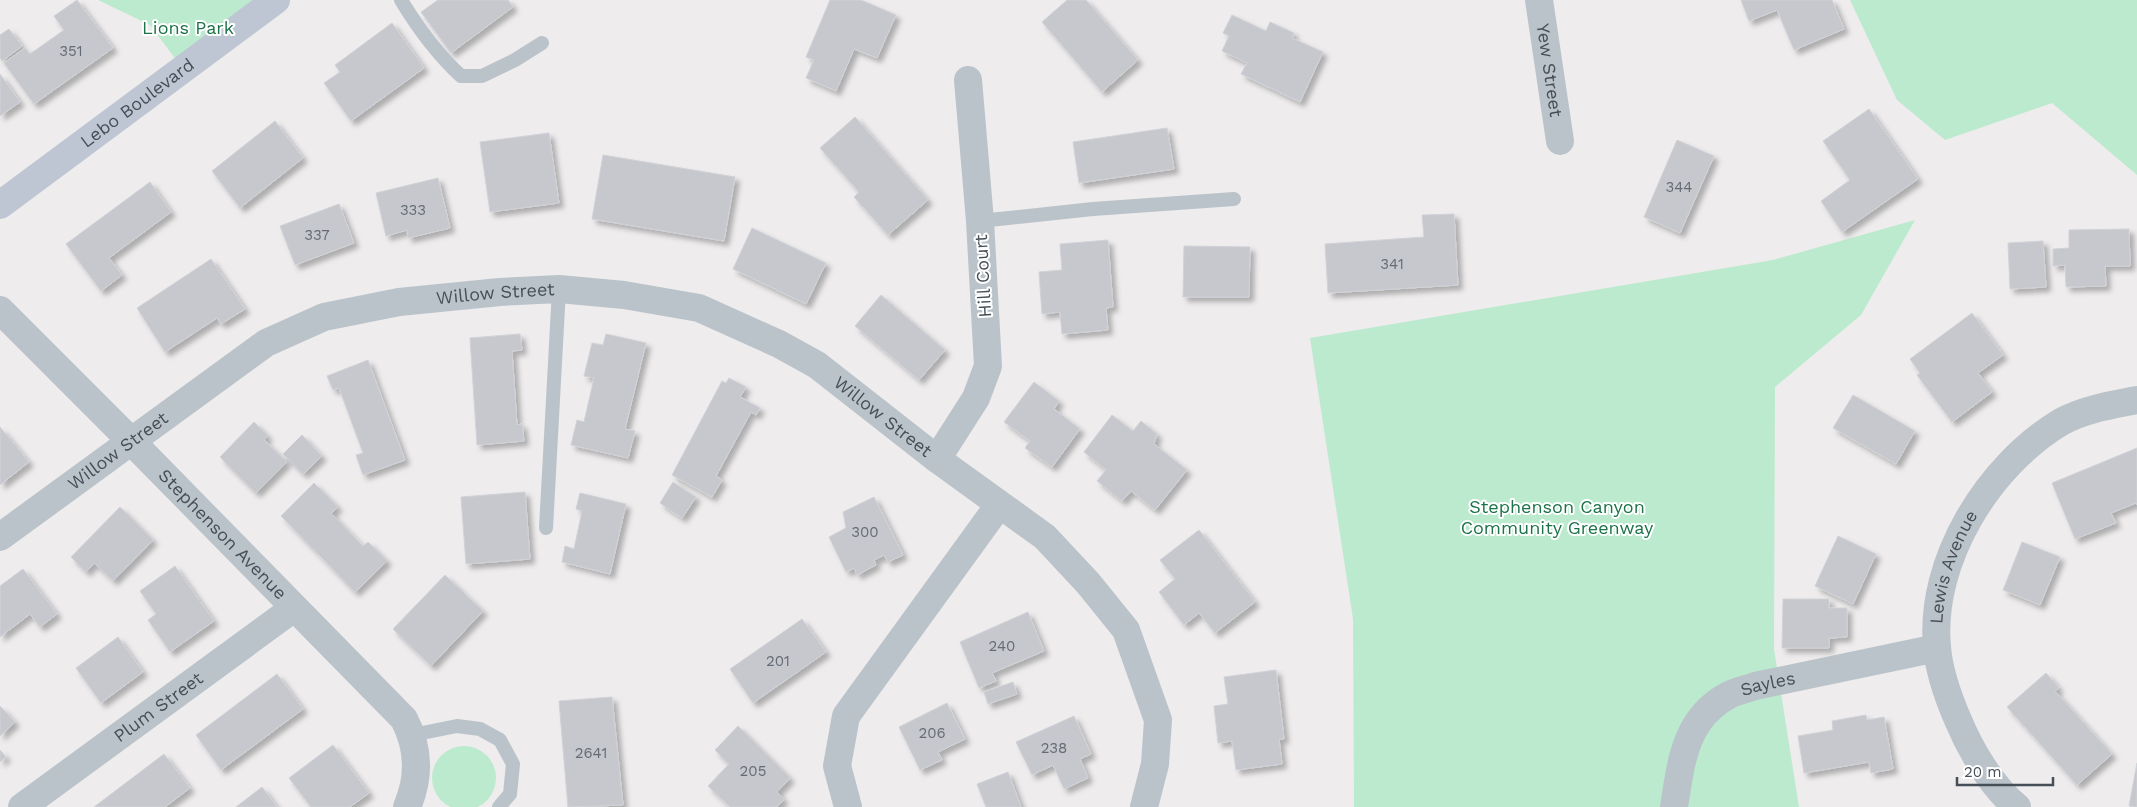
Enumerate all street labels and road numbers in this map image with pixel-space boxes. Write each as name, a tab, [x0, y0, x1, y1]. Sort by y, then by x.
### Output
street label: Yew Street	[1533, 22, 1567, 119]
street label: Lebo Boulevard	[76, 54, 198, 152]
street label: Hill Court	[970, 234, 995, 318]
street label: Willow Street	[435, 278, 555, 308]
street label: Willow Street	[830, 371, 937, 461]
street label: Willow Street	[64, 407, 172, 494]
street label: Stephenson Avenue	[154, 464, 291, 603]
street label: Lewis Avenue	[1925, 506, 1981, 625]
street label: Plum Street	[109, 667, 207, 746]
street label: Sayles	[1738, 667, 1797, 700]

